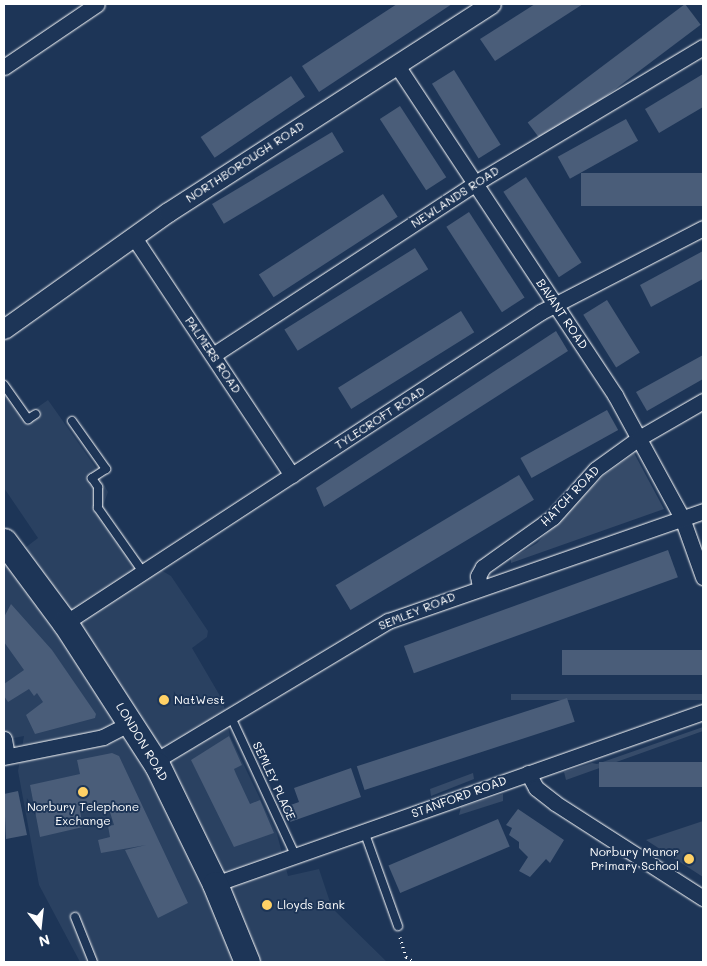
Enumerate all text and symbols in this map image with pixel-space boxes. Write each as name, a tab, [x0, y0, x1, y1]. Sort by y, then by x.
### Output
street label: NORTHBOROUGH ROAD	[183, 118, 307, 206]
street label: NEWLANDS ROAD	[408, 163, 502, 231]
street label: BAVANT ROAD	[533, 276, 591, 352]
street label: PALMERS ROAD	[182, 314, 244, 396]
street label: TYLECROFT ROAD	[332, 384, 428, 452]
street label: HATCH ROAD	[538, 463, 602, 529]
street label: SEMLEY ROAD	[376, 589, 458, 633]
place label: NatWest	[174, 693, 225, 707]
marker: NatWest	[158, 694, 170, 706]
street label: LONDON ROAD	[113, 700, 171, 784]
street label: SEMLEY PLACE	[250, 740, 298, 822]
street label: STANFORD ROAD	[409, 773, 509, 821]
marker: Norbury Telephone Exchange	[77, 786, 89, 798]
place label: Norbury Telephone Exchange	[27, 800, 139, 828]
place label: Norbury Manor Primary School	[590, 845, 679, 873]
marker: Norbury Manor Primary School	[683, 853, 695, 865]
place label: Lloyds Bank	[277, 898, 345, 912]
marker: Lloyds Bank	[261, 899, 273, 911]
north arrow	[15, 901, 65, 951]
text: N	[37, 930, 52, 951]

